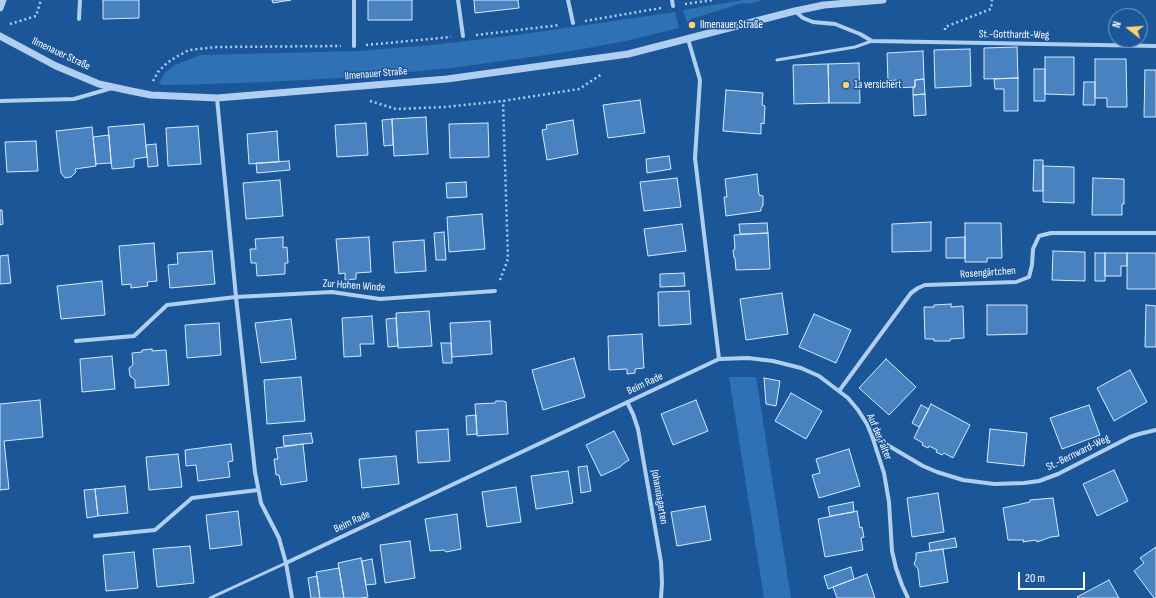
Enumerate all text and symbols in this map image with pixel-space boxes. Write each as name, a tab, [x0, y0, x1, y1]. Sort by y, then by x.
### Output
north arrow	[1108, 8, 1148, 48]
place label: Ilmenauer Straße	[700, 18, 763, 32]
marker: Ilmenauer Straße	[687, 20, 697, 30]
text: N	[1110, 20, 1124, 29]
street label: St.-Gotthardt-Weg	[979, 28, 1049, 42]
street label: Ilmenauer Straße	[30, 35, 92, 73]
street label: Ilmenauer Straße	[344, 65, 408, 83]
place label: 1a versichert	[854, 78, 902, 92]
marker: 1a versichert	[841, 80, 851, 90]
street label: Rosengärtchen	[960, 264, 1016, 282]
street label: Zur Hohen Winde	[322, 277, 386, 295]
street label: Beim Rade	[625, 370, 665, 398]
street label: Auf der Falter	[863, 412, 895, 462]
street label: St.-Bernward-Weg	[1044, 432, 1112, 474]
street label: Johannisgarten	[648, 469, 670, 525]
street label: Beim Rade	[332, 508, 372, 536]
scale bar	[1020, 564, 1087, 590]
text: 20 m	[1025, 571, 1045, 586]

